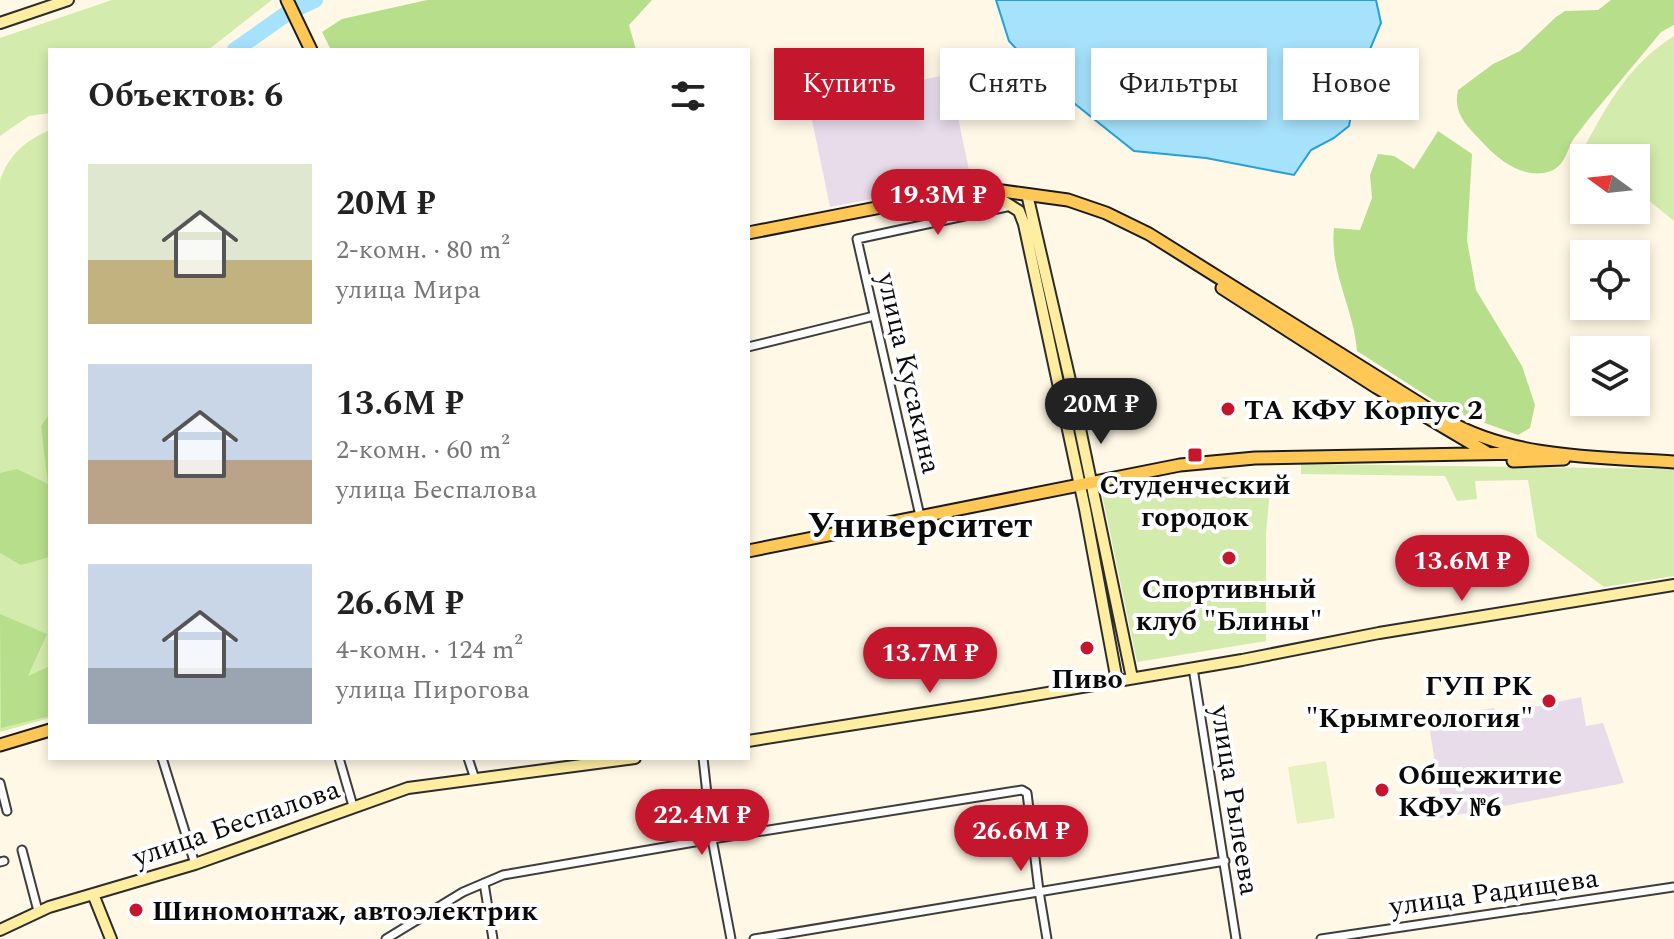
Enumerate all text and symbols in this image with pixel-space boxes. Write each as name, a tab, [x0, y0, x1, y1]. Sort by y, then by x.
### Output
chip: Купить	[774, 48, 924, 120]
chip: Снять	[940, 48, 1075, 120]
chip: Фильтры	[1091, 48, 1267, 120]
chip: Новое	[1283, 48, 1419, 120]
text: Объектов: 6	[88, 70, 283, 122]
icon: filters	[666, 74, 710, 118]
north arrow	[1570, 144, 1650, 224]
map controls	[1570, 144, 1650, 416]
pin: 19.3M ₽	[864, 169, 1012, 237]
text: 19.3M ₽	[889, 175, 987, 215]
text: 20M ₽	[336, 178, 436, 230]
icon: home	[152, 196, 248, 292]
text: 2-комн. · 80 m²	[336, 230, 510, 270]
button: locate	[1570, 240, 1650, 320]
street label: улица Кусакина	[864, 268, 953, 478]
text: улица Мира	[336, 270, 481, 310]
button: layers	[1570, 336, 1650, 416]
text: 13.6M ₽	[336, 378, 464, 430]
pin: 20M ₽	[1045, 378, 1157, 446]
text: 20M ₽	[1063, 384, 1139, 424]
place label: ТА КФУ Корпус 2	[1244, 389, 1483, 432]
icon: home	[152, 396, 248, 492]
marker: ТА КФУ Корпус 2	[1219, 400, 1237, 418]
text: 2-комн. · 60 m²	[336, 430, 510, 470]
marker: Студенческий городок	[1186, 446, 1204, 464]
place label: Студенческий городок	[1099, 464, 1291, 539]
text: улица Беспалова	[336, 470, 537, 510]
district label: Университет	[808, 499, 1032, 554]
pin: 13.6M ₽	[1388, 535, 1536, 603]
text: 13.6M ₽	[1413, 541, 1511, 581]
marker: Спортивный клуб "Блины"	[1220, 549, 1238, 567]
place label: Спортивный клуб "Блины"	[1136, 568, 1322, 643]
text: 26.6M ₽	[336, 578, 464, 630]
icon: home	[152, 596, 248, 692]
pin: 13.7M ₽	[856, 627, 1004, 695]
text: 4-комн. · 124 m²	[336, 630, 523, 670]
text: 13.7M ₽	[881, 633, 979, 673]
marker: Пиво	[1078, 639, 1096, 657]
place label: Пиво	[1051, 658, 1123, 701]
place label: ГУП РК "Крымгеология"	[1306, 665, 1533, 740]
text: улица Пирогова	[336, 670, 530, 710]
marker: ГУП РК "Крымгеология"	[1540, 692, 1558, 710]
street label: улица Рылеева	[1198, 701, 1271, 899]
place label: Общежитие КФУ №6	[1398, 754, 1562, 829]
street label: улица Беспалова	[126, 768, 346, 879]
marker: Общежитие КФУ №6	[1373, 781, 1391, 799]
pin: 22.4M ₽	[628, 789, 776, 857]
text: 22.4M ₽	[653, 795, 751, 835]
pin: 26.6M ₽	[947, 805, 1095, 873]
text: 26.6M ₽	[972, 811, 1070, 851]
street label: улица Радищева	[1386, 856, 1602, 929]
place label: Шиномонтаж, автоэлектрик	[152, 890, 538, 933]
marker: Шиномонтаж, автоэлектрик	[127, 901, 145, 919]

